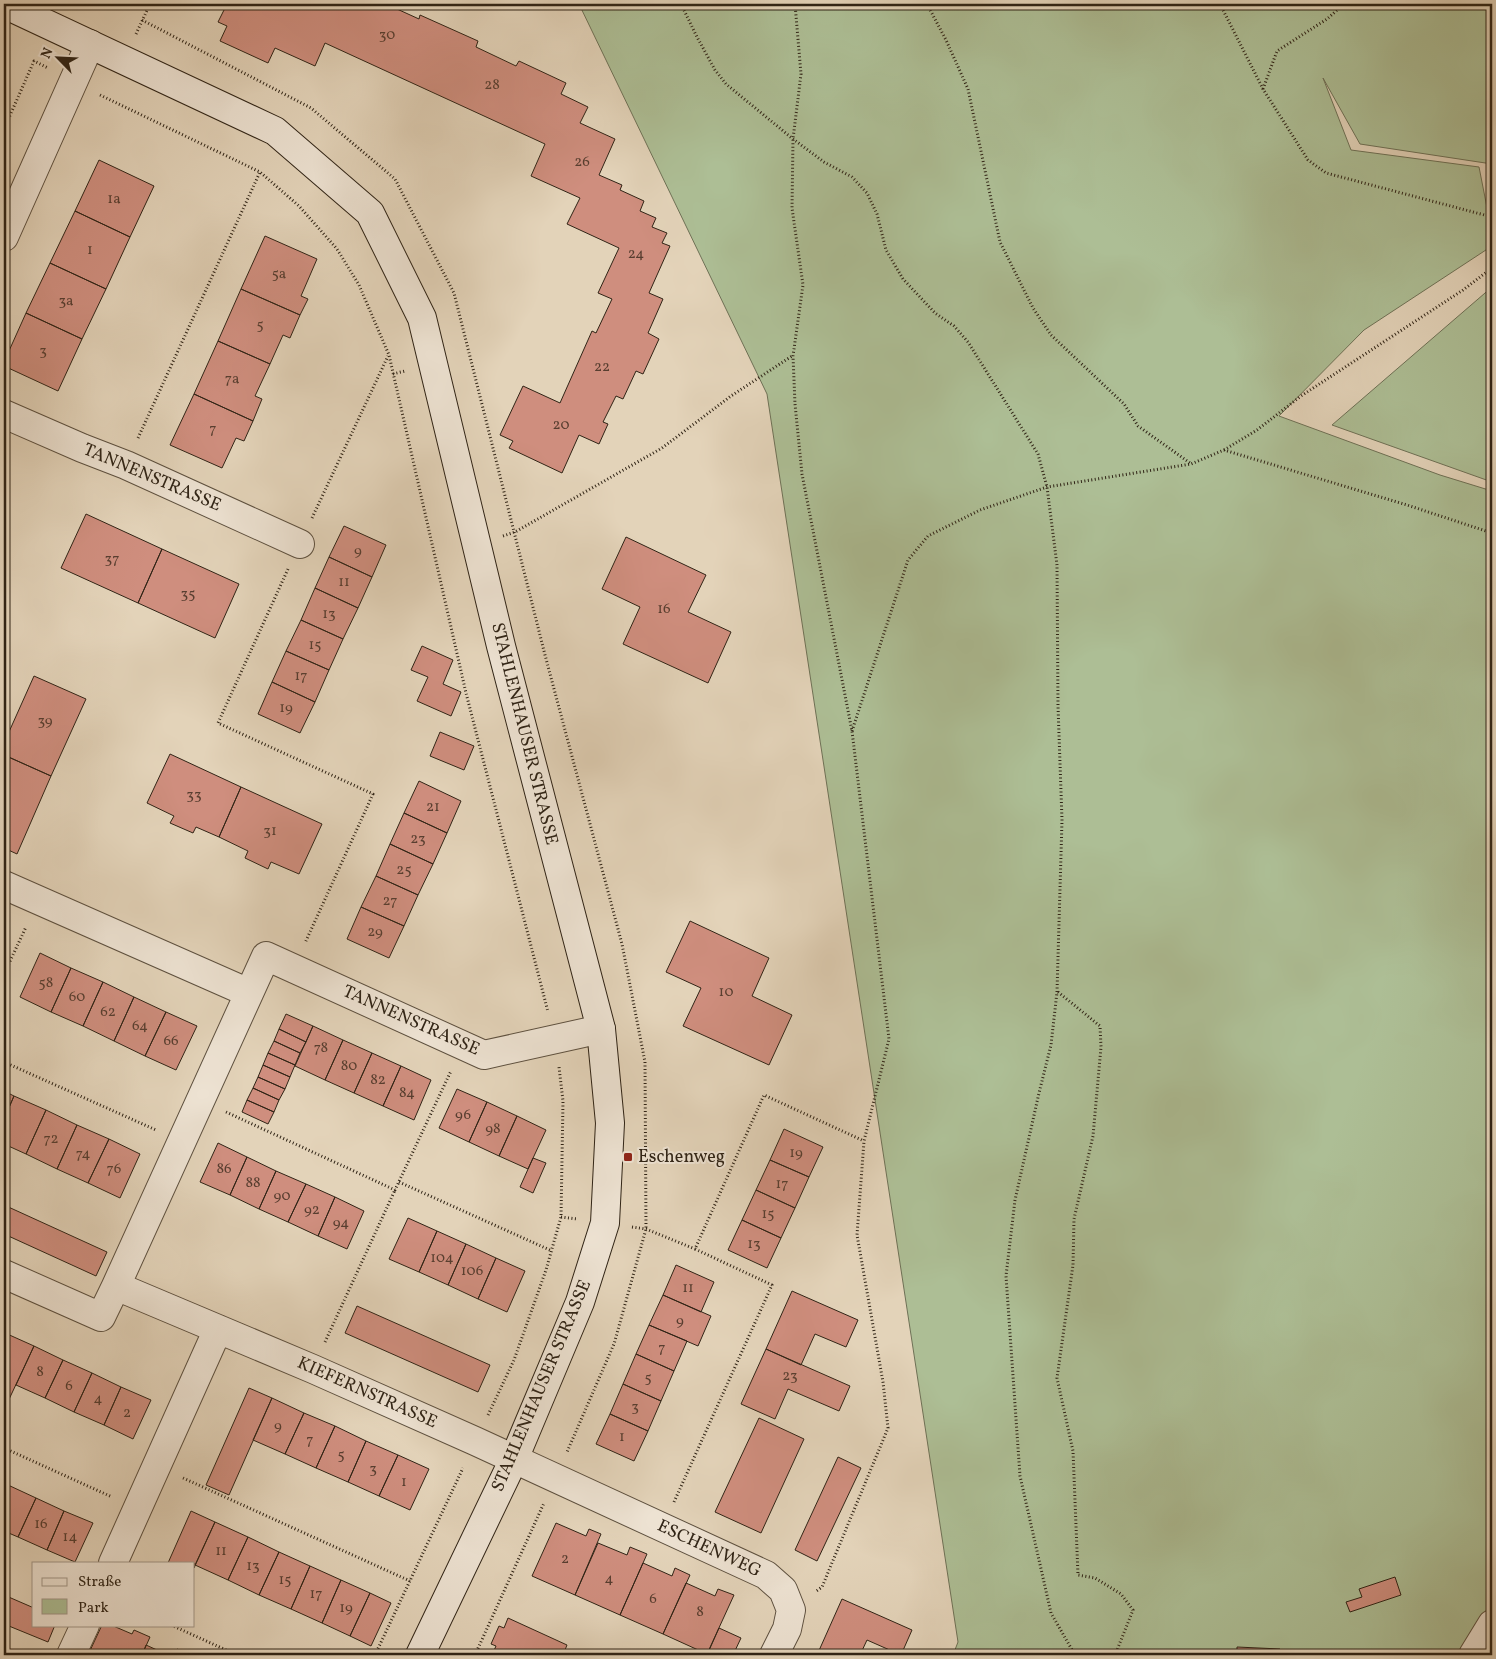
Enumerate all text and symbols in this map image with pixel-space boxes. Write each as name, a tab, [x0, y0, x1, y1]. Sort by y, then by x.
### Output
house number: 30	[379, 25, 395, 46]
north arrow	[32, 32, 82, 82]
text: N	[37, 45, 58, 62]
house number: 28	[484, 75, 500, 96]
house number: 26	[574, 152, 590, 173]
house number: 1a	[107, 189, 121, 210]
house number: 1	[87, 240, 93, 261]
house number: 24	[628, 244, 644, 265]
house number: 5a	[272, 264, 286, 285]
house number: 3a	[58, 291, 74, 312]
house number: 5	[256, 315, 264, 336]
house number: 3	[39, 341, 47, 362]
house number: 22	[594, 357, 610, 378]
house number: 7a	[225, 369, 239, 390]
house number: 20	[553, 415, 569, 436]
house number: 7	[209, 419, 217, 440]
street label: TANNENSTRASSE	[79, 438, 225, 518]
house number: 9	[354, 541, 362, 562]
house number: 37	[105, 549, 119, 570]
house number: 11	[338, 572, 350, 593]
house number: 35	[181, 584, 195, 605]
house number: 16	[657, 599, 671, 620]
house number: 13	[322, 604, 336, 625]
street label: STAHLENHAUSER STRASSE	[484, 620, 564, 848]
house number: 15	[308, 635, 322, 656]
house number: 17	[294, 666, 308, 687]
house number: 19	[279, 698, 293, 719]
house number: 39	[37, 711, 53, 732]
house number: 33	[186, 785, 202, 806]
house number: 21	[426, 797, 440, 818]
house number: 31	[263, 821, 277, 842]
house number: 23	[410, 829, 426, 850]
house number: 25	[396, 860, 412, 881]
house number: 27	[383, 891, 397, 912]
house number: 29	[367, 922, 383, 943]
house number: 58	[39, 973, 53, 994]
street label: TANNENSTRASSE	[338, 980, 484, 1063]
house number: 10	[719, 982, 733, 1003]
house number: 60	[69, 987, 85, 1008]
house number: 62	[100, 1002, 116, 1023]
house number: 64	[132, 1016, 148, 1037]
house number: 66	[163, 1031, 179, 1052]
house number: 78	[314, 1038, 328, 1059]
house number: 80	[341, 1056, 357, 1077]
house number: 82	[370, 1070, 386, 1091]
house number: 84	[399, 1083, 415, 1104]
house number: 96	[455, 1105, 471, 1126]
house number: 98	[485, 1119, 501, 1140]
house number: 72	[43, 1129, 59, 1150]
house number: 19	[789, 1143, 803, 1164]
house number: 74	[76, 1144, 90, 1165]
place label: Eschenweg	[638, 1145, 725, 1170]
marker: Eschenweg	[622, 1151, 634, 1163]
house number: 76	[107, 1159, 121, 1180]
house number: 86	[216, 1159, 232, 1180]
house number: 88	[245, 1173, 261, 1194]
house number: 17	[775, 1174, 789, 1195]
house number: 90	[273, 1186, 291, 1207]
house number: 92	[304, 1200, 320, 1221]
house number: 15	[761, 1204, 775, 1225]
house number: 94	[333, 1213, 349, 1234]
house number: 13	[747, 1234, 761, 1255]
house number: 104	[430, 1248, 454, 1269]
house number: 106	[461, 1261, 483, 1282]
street label: STAHLENHAUSER STRASSE	[486, 1276, 598, 1496]
house number: 11	[682, 1278, 694, 1299]
house number: 9	[676, 1311, 684, 1332]
house number: 7	[658, 1338, 666, 1359]
street label: KIEFERNSTRASSE	[293, 1351, 441, 1435]
house number: 8	[36, 1362, 44, 1383]
house number: 23	[782, 1366, 798, 1387]
house number: 5	[644, 1368, 652, 1389]
house number: 6	[65, 1376, 73, 1397]
house number: 4	[94, 1389, 103, 1410]
house number: 3	[631, 1397, 639, 1418]
house number: 2	[123, 1403, 131, 1424]
house number: 9	[274, 1416, 282, 1437]
house number: 1	[619, 1427, 625, 1448]
house number: 7	[306, 1430, 314, 1451]
house number: 5	[337, 1445, 345, 1466]
house number: 3	[369, 1459, 377, 1480]
house number: 1	[401, 1472, 407, 1493]
house number: 16	[34, 1514, 48, 1535]
street label: ESCHENWEG	[653, 1514, 765, 1584]
house number: 14	[63, 1527, 77, 1548]
house number: 11	[215, 1541, 227, 1562]
house number: 2	[561, 1549, 569, 1570]
house number: 13	[246, 1556, 260, 1577]
legend	[32, 1562, 195, 1626]
house number: 4	[605, 1569, 614, 1590]
house number: 15	[278, 1570, 292, 1591]
text: Straße	[78, 1572, 121, 1593]
house number: 17	[309, 1584, 323, 1605]
house number: 6	[649, 1589, 657, 1610]
text: Park	[78, 1598, 109, 1619]
house number: 19	[339, 1598, 353, 1619]
house number: 8	[696, 1602, 704, 1623]

